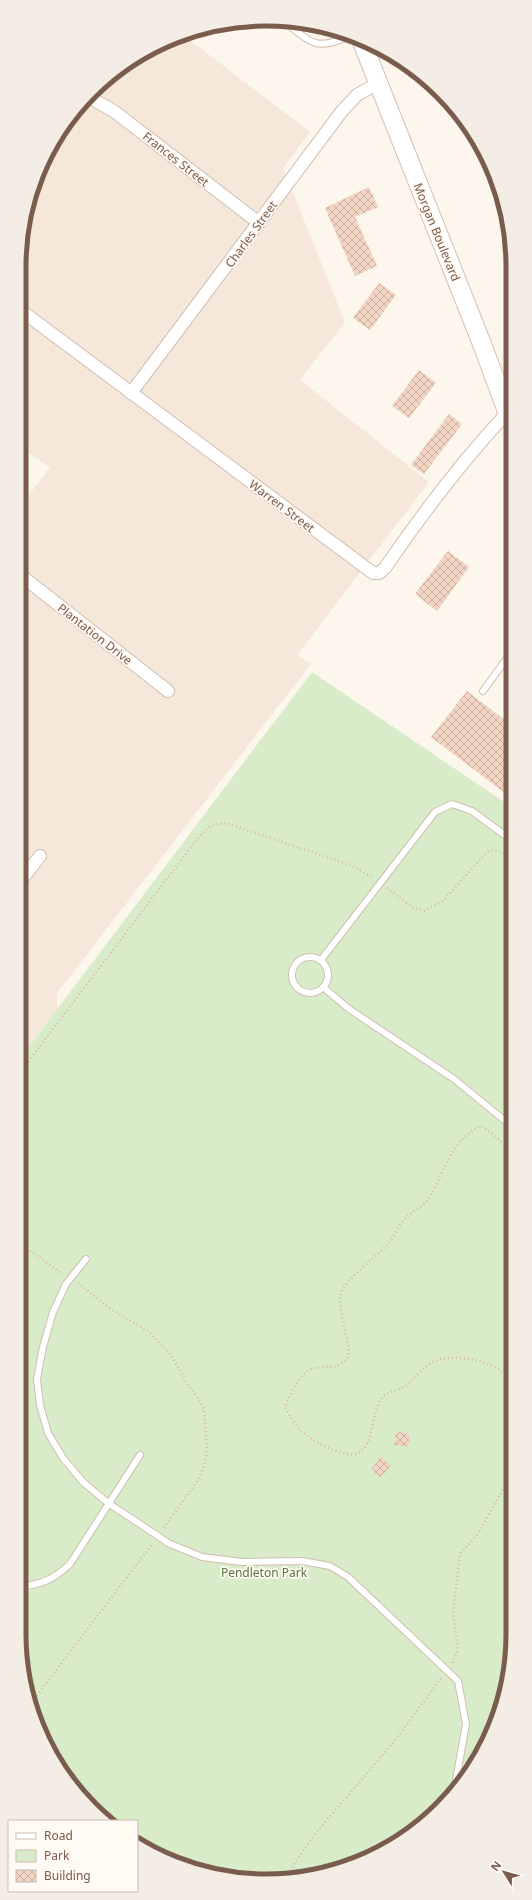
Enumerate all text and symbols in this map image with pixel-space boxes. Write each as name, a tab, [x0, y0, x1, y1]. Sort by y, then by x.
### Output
street label: Frances Street	[139, 128, 213, 191]
street label: Morgan Boulevard	[410, 180, 464, 284]
street label: Charles Street	[221, 197, 281, 271]
street label: Warren Street	[246, 476, 319, 537]
street label: Plantation Drive	[54, 599, 136, 669]
park label: Pendleton Park	[221, 1564, 308, 1581]
legend	[8, 1820, 138, 1892]
text: Road	[44, 1827, 73, 1844]
text: Park	[44, 1847, 70, 1864]
north arrow	[484, 1852, 524, 1892]
text: N	[487, 1858, 504, 1874]
text: Building	[44, 1867, 91, 1884]

